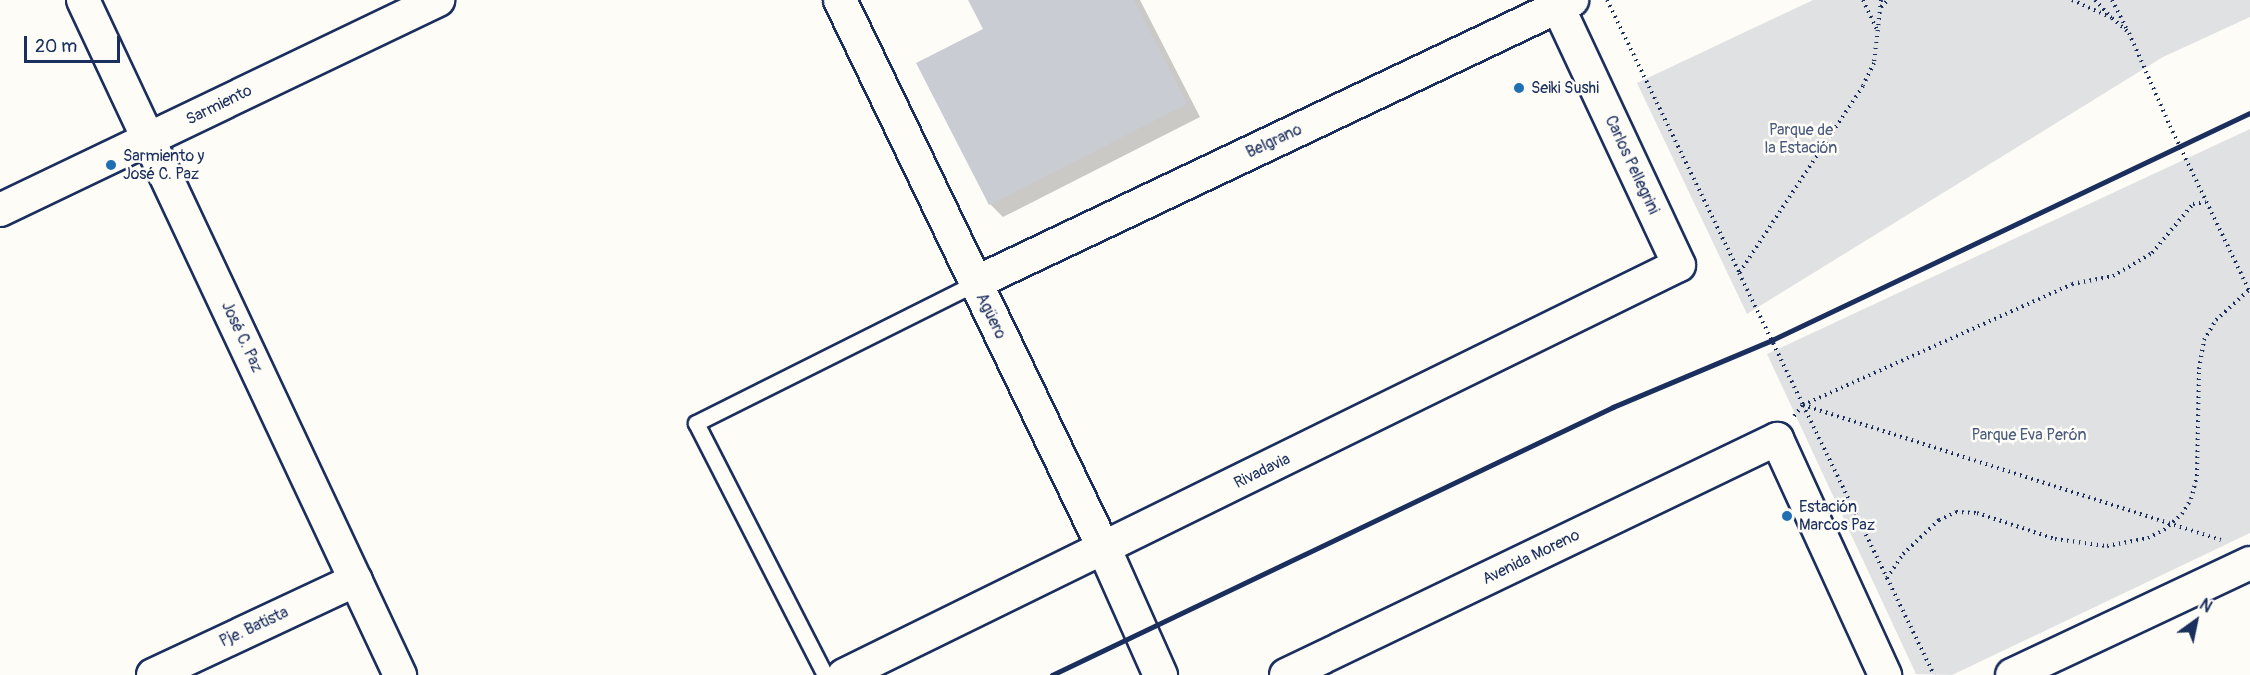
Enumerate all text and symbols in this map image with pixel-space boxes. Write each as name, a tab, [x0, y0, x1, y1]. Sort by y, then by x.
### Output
scale bar	[27, 24, 123, 62]
text: 20 m	[35, 35, 77, 58]
place label: Seiki Sushi	[1531, 78, 1599, 98]
street label: Sarmiento	[183, 81, 255, 129]
marker: Seiki Sushi	[1512, 81, 1526, 95]
street label: Carlos Pellegrini	[1601, 113, 1663, 217]
street label: Belgrano	[1243, 120, 1305, 162]
park label: Parque de la Estación	[1765, 120, 1837, 158]
place label: Sarmiento y José C. Paz	[123, 146, 204, 184]
marker: Sarmiento y José C. Paz	[104, 158, 118, 172]
street label: Agüero	[972, 290, 1010, 342]
street label: José C. Paz	[217, 298, 267, 376]
park label: Parque Eva Perón	[1972, 425, 2086, 445]
street label: Rivadavia	[1231, 449, 1293, 493]
place label: Estación Marcos Paz	[1799, 497, 1875, 535]
marker: Estación Marcos Paz	[1780, 509, 1794, 523]
street label: Avenida Moreno	[1479, 525, 1583, 589]
north arrow	[2166, 591, 2226, 651]
text: N	[2196, 595, 2216, 617]
street label: Pje. Batista	[217, 603, 291, 651]

